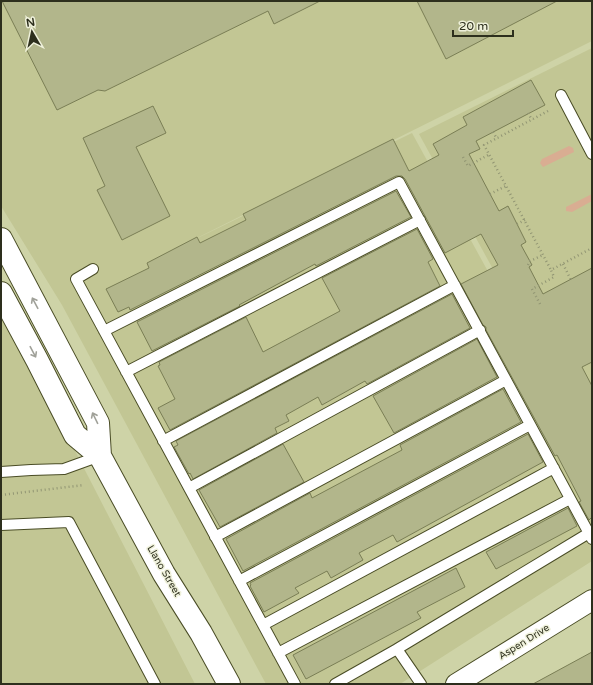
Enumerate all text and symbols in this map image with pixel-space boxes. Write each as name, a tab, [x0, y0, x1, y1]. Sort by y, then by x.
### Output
north arrow	[12, 12, 52, 52]
scale bar	[453, 12, 513, 38]
text: N	[25, 16, 36, 30]
text: 20 m	[459, 19, 488, 33]
one-way arrow	[30, 297, 38, 309]
one-way arrow	[29, 345, 37, 357]
one-way arrow	[91, 412, 98, 424]
street label: Llano Street	[144, 543, 184, 599]
street label: Aspen Drive	[496, 621, 552, 662]

